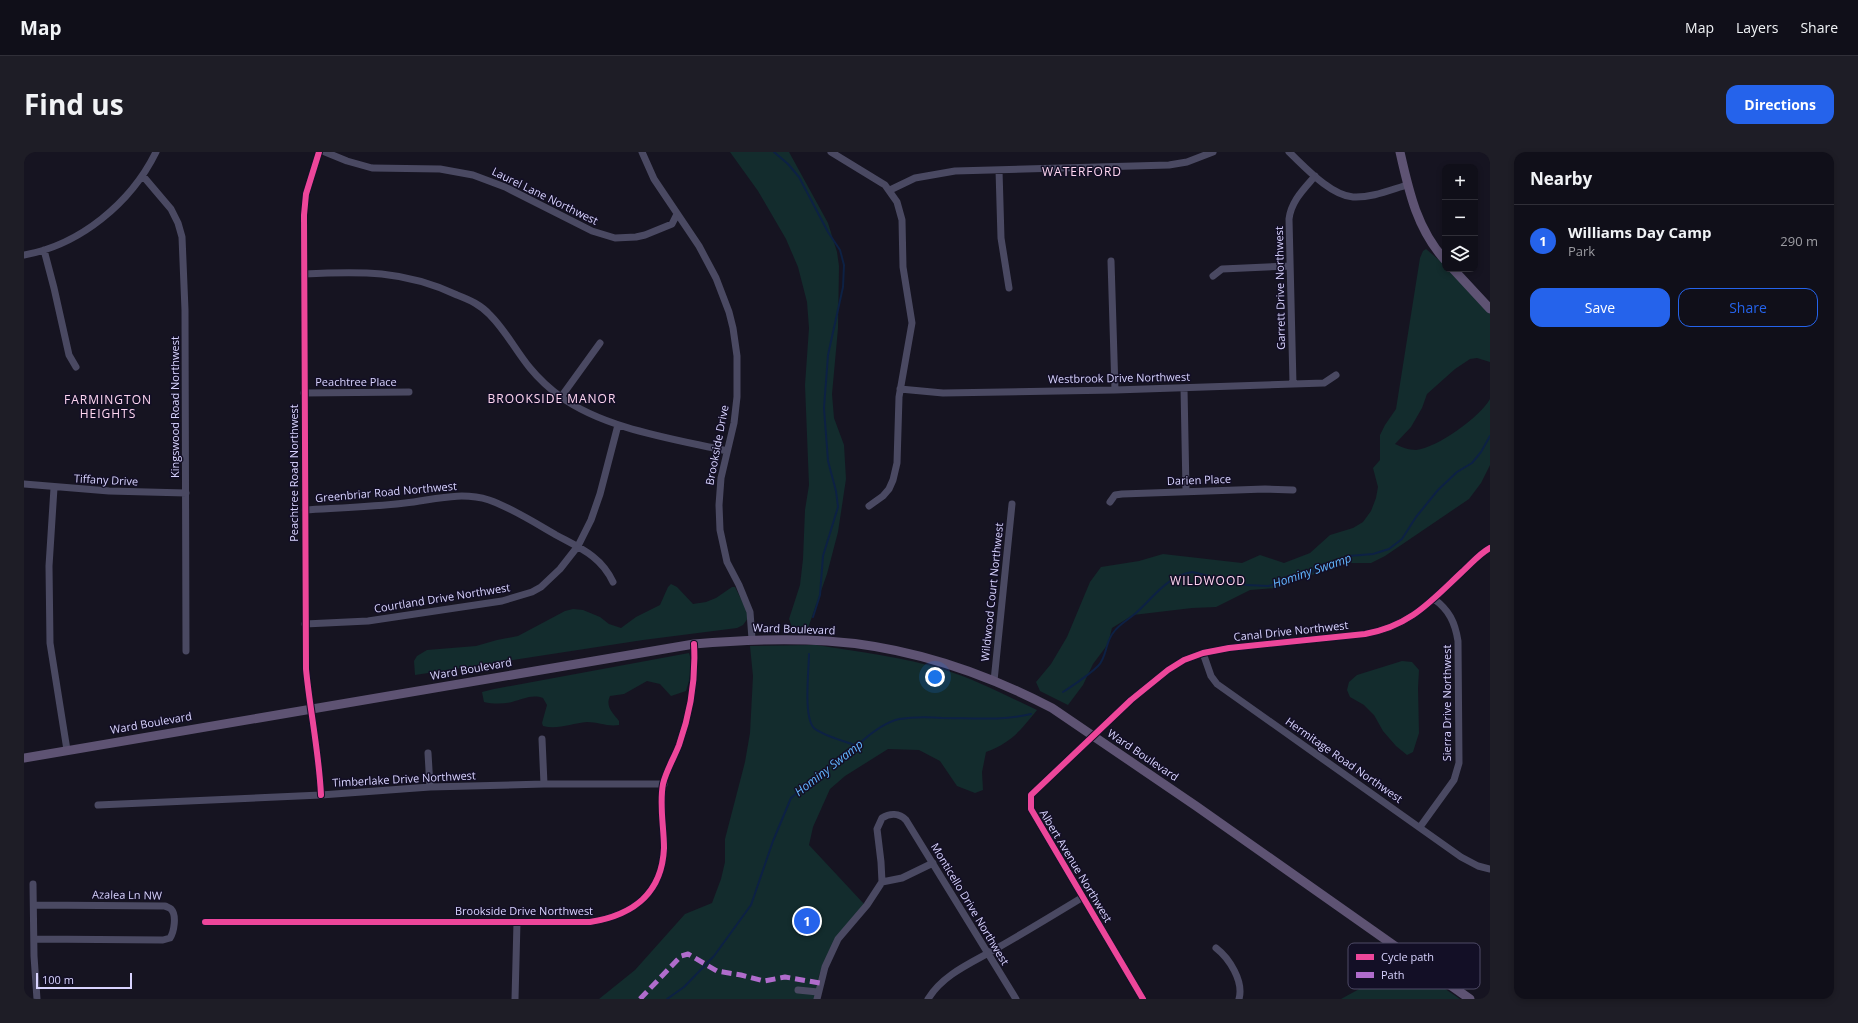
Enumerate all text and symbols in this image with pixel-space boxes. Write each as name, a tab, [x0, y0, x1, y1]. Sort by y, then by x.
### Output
text: Map	[20, 15, 61, 41]
text: Map	[1685, 18, 1714, 37]
text: Layers	[1736, 18, 1778, 37]
text: Share	[1800, 18, 1838, 37]
text: Find us	[24, 85, 124, 123]
button: Directions	[1726, 85, 1834, 124]
street label: Laurel Lane Northwest	[490, 163, 601, 228]
district label: WATERFORD	[1042, 163, 1122, 180]
map controls	[1442, 164, 1478, 272]
button: +	[1442, 164, 1478, 200]
text: Nearby	[1530, 167, 1592, 190]
button: −	[1442, 200, 1478, 236]
text: Williams Day Camp	[1568, 222, 1711, 242]
street label: Garrett Drive Northwest	[1271, 226, 1288, 350]
text: 1	[1539, 232, 1547, 250]
text: 290 m	[1780, 232, 1818, 250]
button: layers	[1442, 236, 1478, 272]
text: Park	[1568, 242, 1595, 260]
button: Save	[1530, 288, 1670, 327]
button: Share	[1678, 288, 1818, 327]
street label: Kingswood Road Northwest	[167, 336, 182, 478]
street label: Westbrook Drive Northwest	[1048, 369, 1190, 386]
street label: Peachtree Place	[315, 374, 397, 389]
district label: BROOKSIDE MANOR	[488, 390, 616, 407]
district label: FARMINGTON HEIGHTS	[64, 391, 152, 422]
street label: Peachtree Road Northwest	[286, 404, 301, 542]
street label: Brookside Drive	[701, 404, 732, 486]
street label: Tiffany Drive	[73, 470, 139, 489]
street label: Darien Place	[1167, 471, 1231, 488]
street label: Greenbriar Road Northwest	[315, 478, 457, 505]
street label: Wildwood Court Northwest	[977, 522, 1006, 662]
water label: Hominy Swamp	[1270, 549, 1354, 592]
district label: WILDWOOD	[1170, 572, 1246, 589]
street label: Courtland Drive Northwest	[373, 579, 511, 616]
street label: Canal Drive Northwest	[1233, 617, 1349, 644]
street label: Ward Boulevard	[752, 620, 836, 637]
street label: Sierra Drive Northwest	[1439, 645, 1454, 761]
street label: Ward Boulevard	[429, 654, 513, 683]
your location	[925, 667, 945, 687]
street label: Ward Boulevard	[109, 708, 193, 737]
street label: Hermitage Road Northwest	[1283, 713, 1406, 806]
street label: Ward Boulevard	[1105, 725, 1182, 784]
water label: Hominy Swamp	[791, 735, 867, 800]
street label: Timberlake Drive Northwest	[332, 767, 476, 790]
street label: Albert Avenue Northwest	[1037, 807, 1116, 925]
street label: Monticello Drive Northwest	[928, 840, 1013, 968]
street label: Azalea Ln NW	[92, 886, 162, 903]
street label: Brookside Drive Northwest	[455, 903, 593, 918]
pin: 1	[794, 906, 820, 936]
legend	[1348, 943, 1480, 989]
text: Cycle path	[1381, 949, 1434, 964]
text: Path	[1381, 967, 1404, 982]
scale bar	[36, 971, 132, 990]
text: 100 m	[42, 972, 74, 987]

